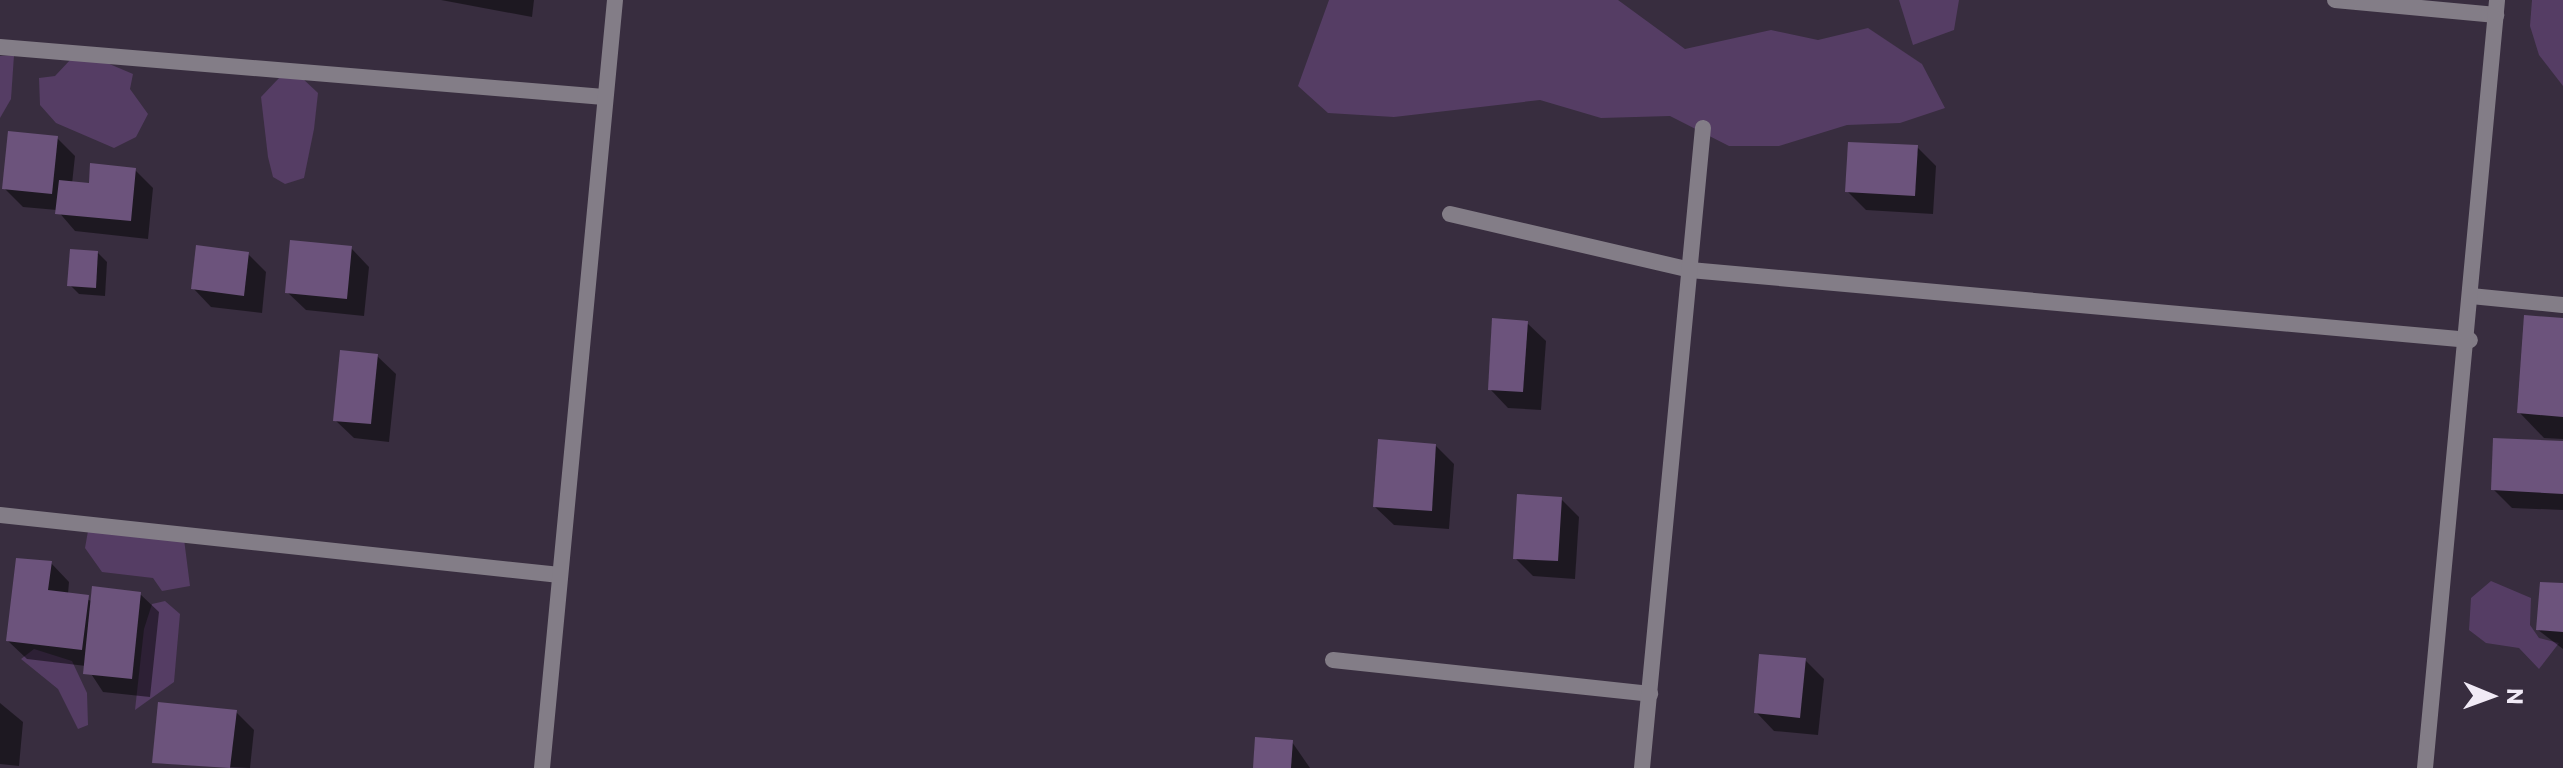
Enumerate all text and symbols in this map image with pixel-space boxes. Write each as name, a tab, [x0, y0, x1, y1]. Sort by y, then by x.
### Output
north arrow	[2451, 656, 2531, 736]
text: N	[2502, 688, 2529, 705]

